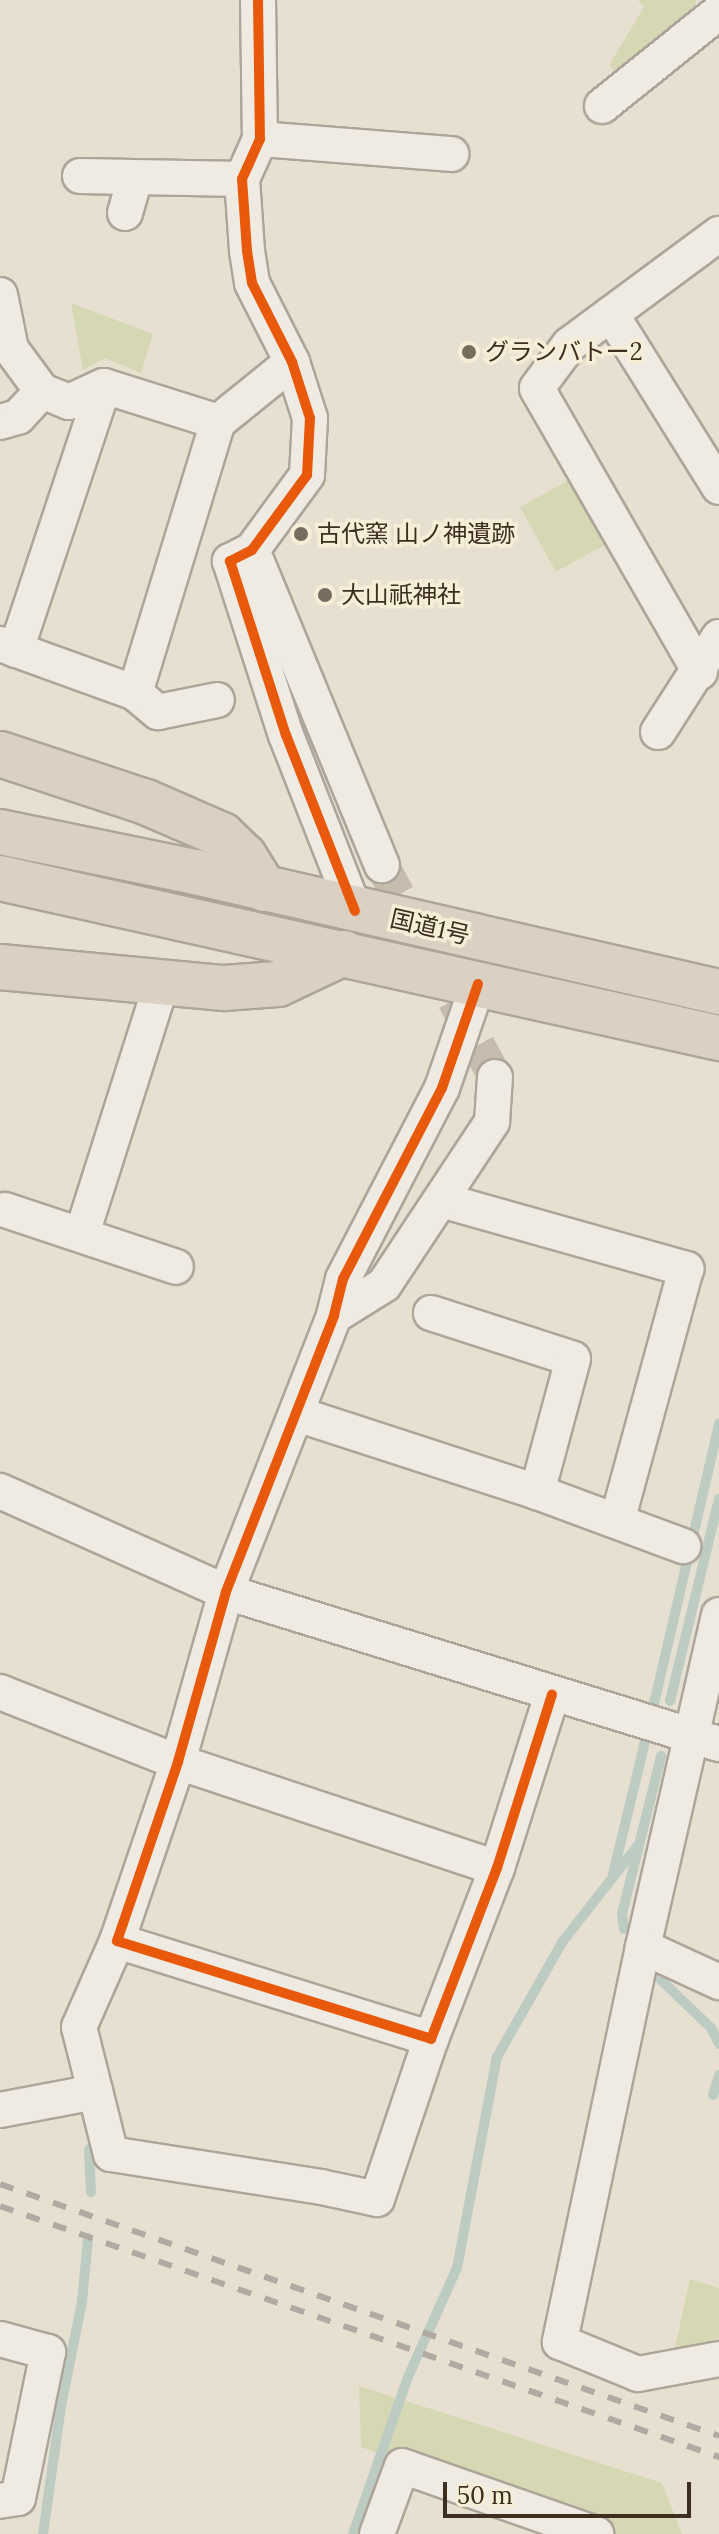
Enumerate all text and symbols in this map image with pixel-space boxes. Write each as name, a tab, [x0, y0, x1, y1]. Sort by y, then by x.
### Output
place label: グランバトー2	[485, 338, 642, 366]
marker: グランバトー2	[460, 343, 478, 361]
place label: 古代窯 山ノ神遺跡	[317, 520, 515, 548]
marker: 古代窯 山ノ神遺跡	[292, 525, 310, 543]
place label: 大山祇神社	[341, 581, 461, 609]
marker: 大山祇神社	[316, 586, 334, 604]
street label: 国道1号	[387, 904, 473, 950]
scale bar	[447, 2466, 695, 2516]
text: 50 m	[457, 2480, 513, 2511]

